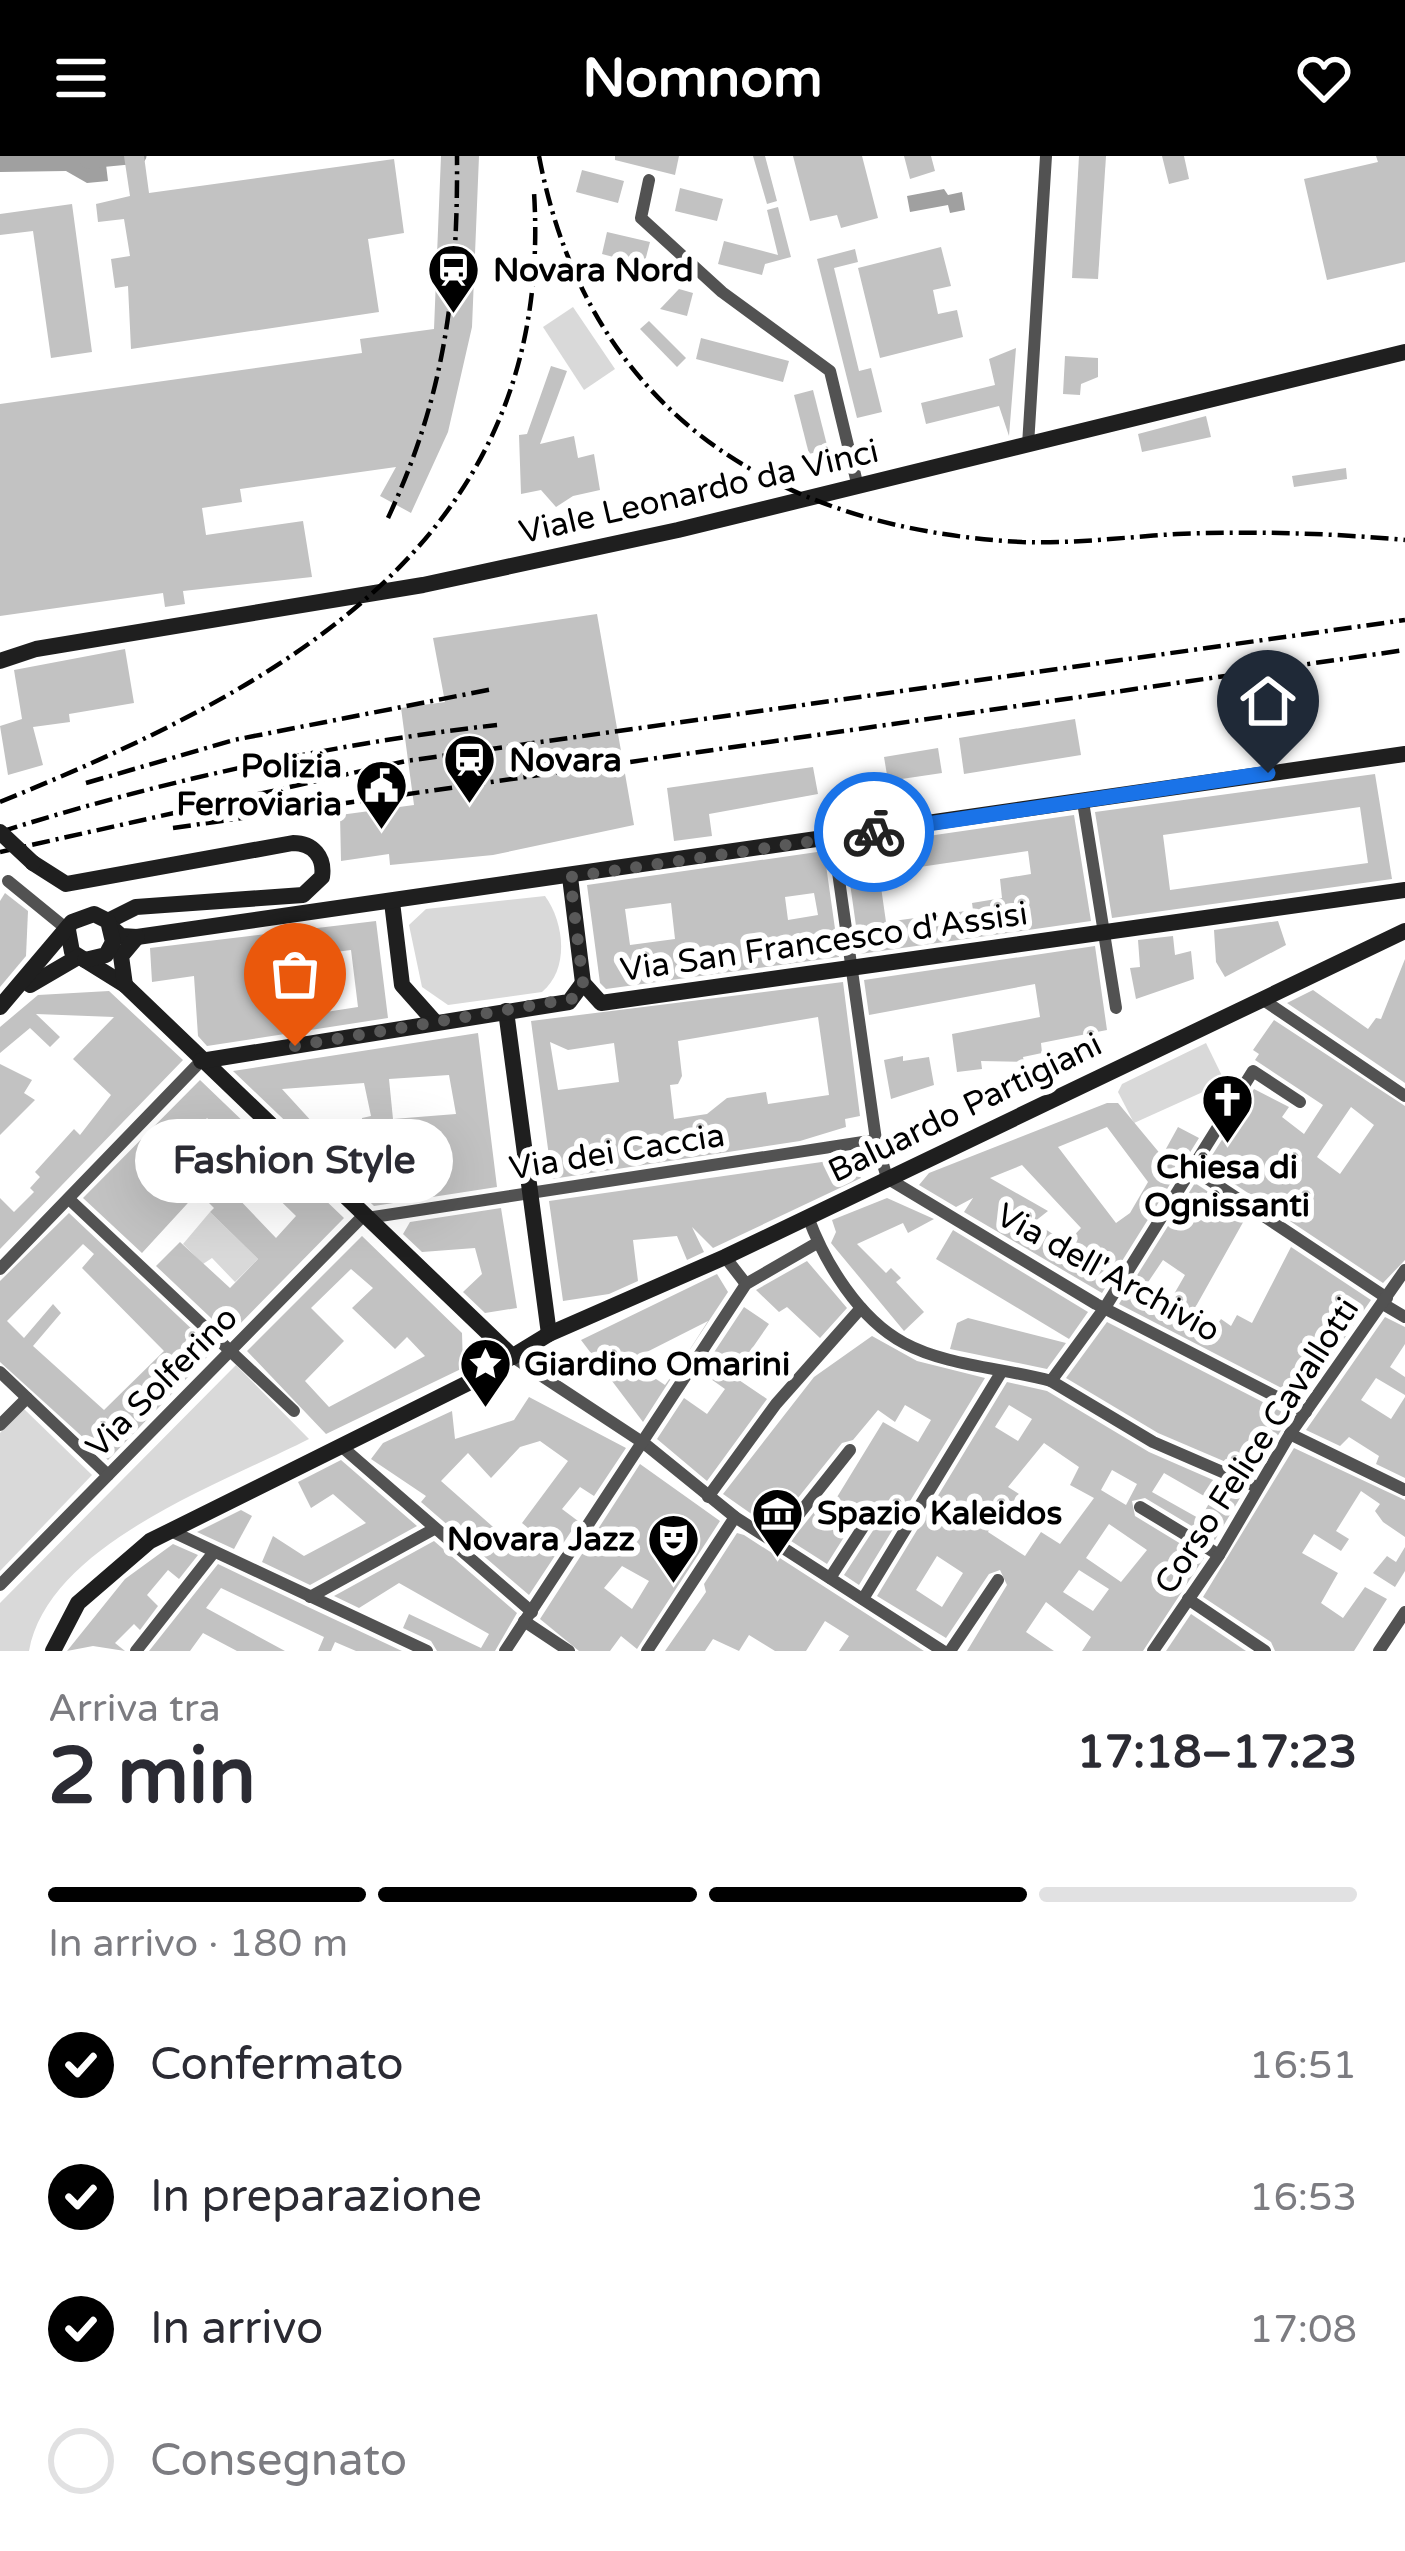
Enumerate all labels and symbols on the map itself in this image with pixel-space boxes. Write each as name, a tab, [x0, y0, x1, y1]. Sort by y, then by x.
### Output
station icon: Novara Nord	[426, 242, 482, 316]
place label: Novara Nord	[493, 251, 694, 290]
street label: Viale Leonardo da Vinci	[516, 432, 882, 552]
pin	[1217, 650, 1319, 773]
station icon: Novara	[442, 732, 498, 806]
place label: Novara	[509, 741, 622, 780]
place label: Polizia Ferroviaria	[176, 747, 342, 824]
public building icon: Polizia Ferroviaria	[353, 757, 409, 831]
courier	[814, 772, 934, 892]
street label: Via San Francesco d'Assisi	[618, 894, 1030, 990]
pin	[244, 923, 346, 1046]
street label: Baluardo Partigiani	[822, 1025, 1108, 1191]
church icon: Chiesa di Ognissanti	[1199, 1072, 1255, 1146]
street label: Via dei Caccia	[507, 1116, 727, 1188]
callout: Fashion Style	[136, 1118, 454, 1202]
place label: Chiesa di Ognissanti	[1144, 1148, 1310, 1225]
street label: Via dell'Archivio	[989, 1195, 1227, 1351]
street label: Corso Felice Cavallotti	[1147, 1291, 1367, 1601]
street label: Via Solferino	[78, 1298, 246, 1466]
place icon: Giardino Omarini	[457, 1336, 513, 1410]
place label: Giardino Omarini	[524, 1345, 790, 1384]
museum icon: Spazio Kaleidos	[750, 1485, 806, 1559]
place label: Spazio Kaleidos	[817, 1494, 1062, 1533]
theatre icon: Novara Jazz	[646, 1511, 702, 1585]
place label: Novara Jazz	[447, 1520, 635, 1559]

